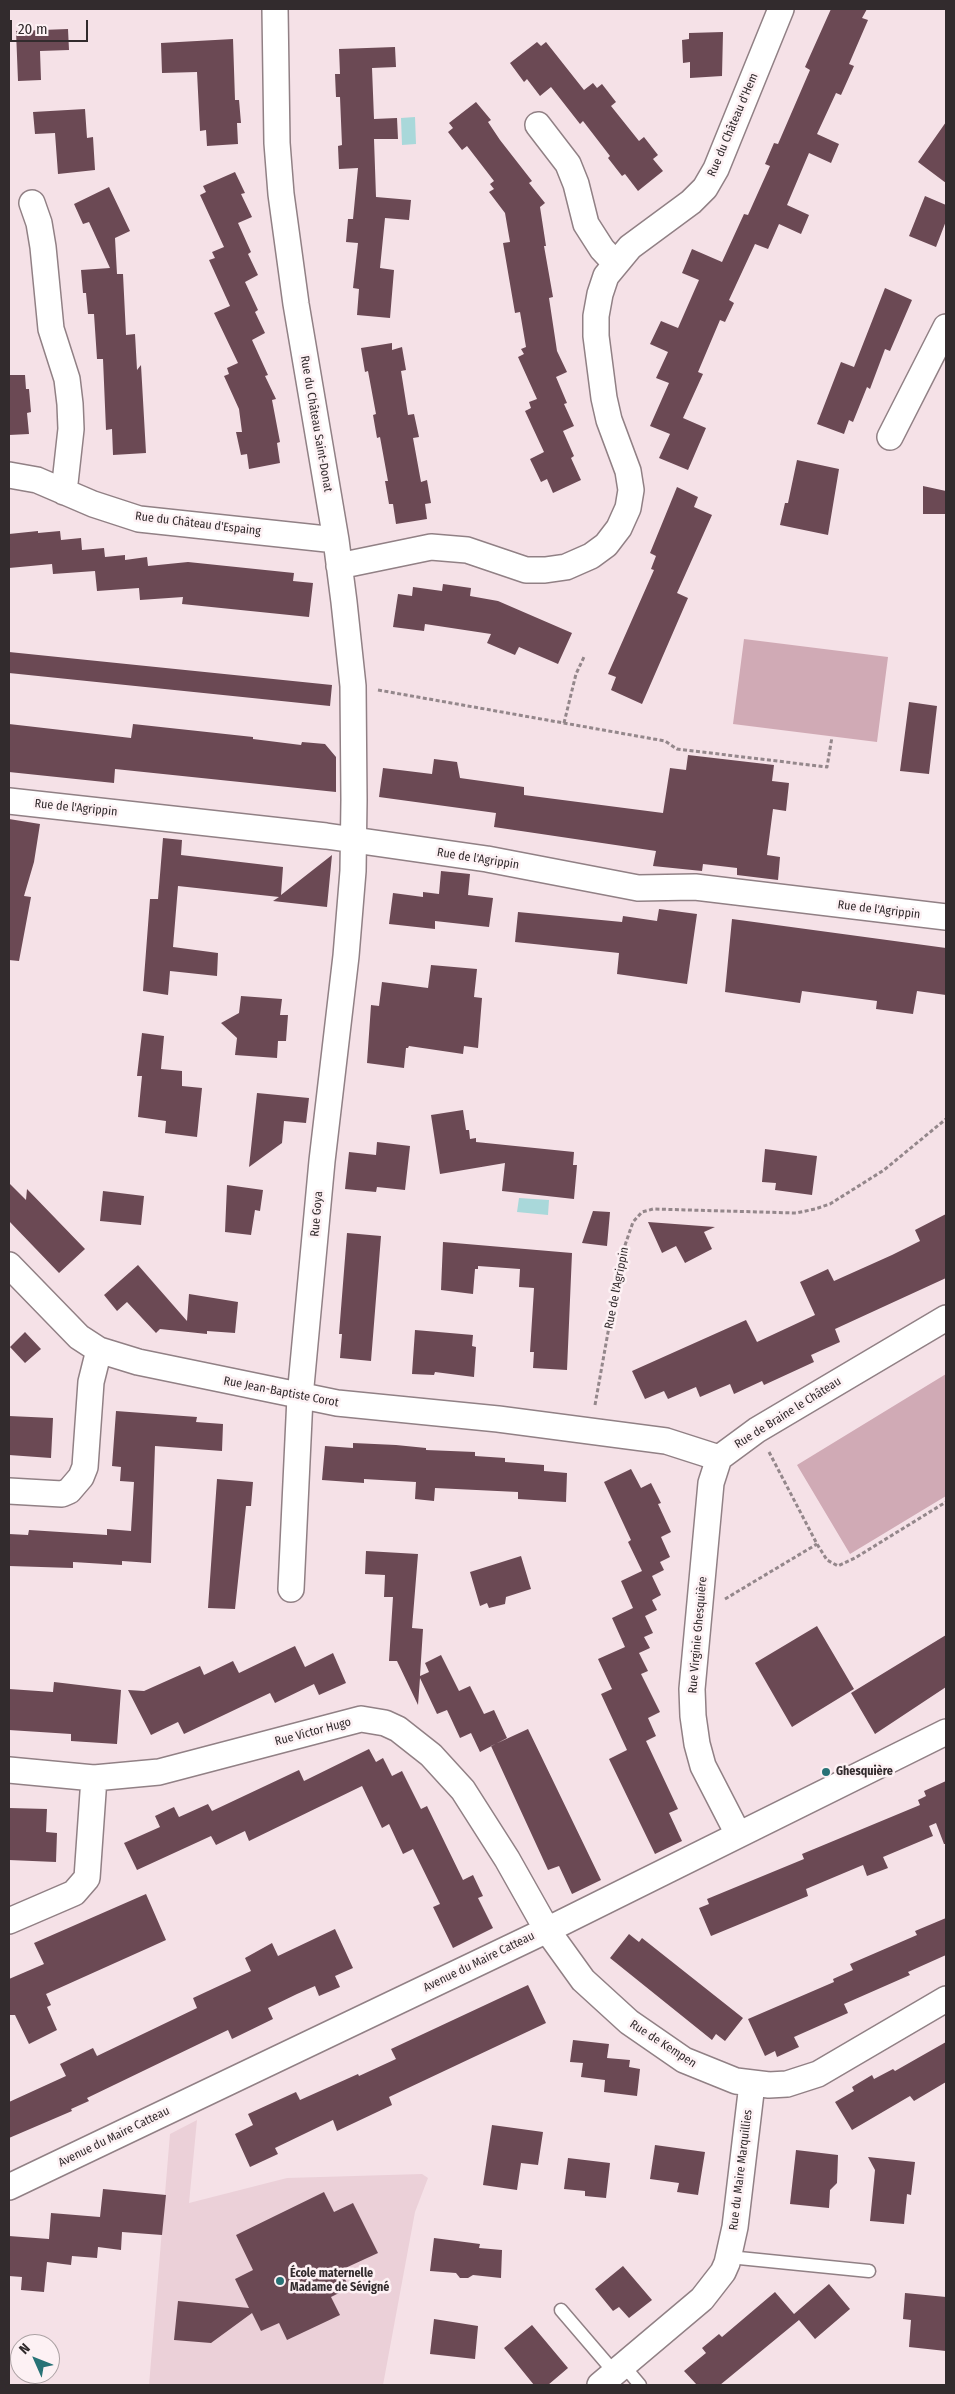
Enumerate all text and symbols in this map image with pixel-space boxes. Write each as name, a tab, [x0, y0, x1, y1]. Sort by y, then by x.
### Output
scale bar	[12, 10, 90, 42]
text: 20 m	[18, 20, 48, 38]
street label: Rue du Château d'Hem	[705, 71, 761, 179]
street label: Rue du Château Saint-Donat	[297, 355, 335, 493]
street label: Rue du Château d'Espaing	[134, 509, 262, 539]
street label: Rue de l'Agrippin	[34, 796, 118, 820]
street label: Rue de l'Agrippin	[436, 845, 520, 873]
street label: Rue de l'Agrippin	[837, 898, 921, 922]
street label: Rue Goya	[308, 1191, 326, 1237]
street label: Rue de l'Agrippin	[602, 1246, 632, 1330]
street label: Rue Jean-Baptiste Corot	[222, 1374, 340, 1410]
street label: Rue de Braine le Château	[732, 1374, 844, 1452]
street label: Rue Virginie Ghesquière	[686, 1576, 710, 1694]
street label: Rue Victor Hugo	[273, 1715, 353, 1749]
place label: Ghesquière	[836, 1765, 893, 1779]
marker: Ghesquière	[820, 1766, 832, 1778]
street label: Avenue du Maire Catteau	[421, 1929, 537, 1995]
street label: Rue de Kempen	[627, 2017, 699, 2071]
street label: Avenue du Maire Catteau	[56, 2104, 172, 2170]
street label: Rue du Maire Marquillies	[726, 2109, 756, 2231]
place label: École maternelle Madame de Sévigné	[290, 2267, 389, 2295]
marker: École maternelle Madame de Sévigné	[274, 2275, 286, 2287]
north arrow	[10, 2334, 60, 2384]
text: N	[16, 2340, 34, 2358]

